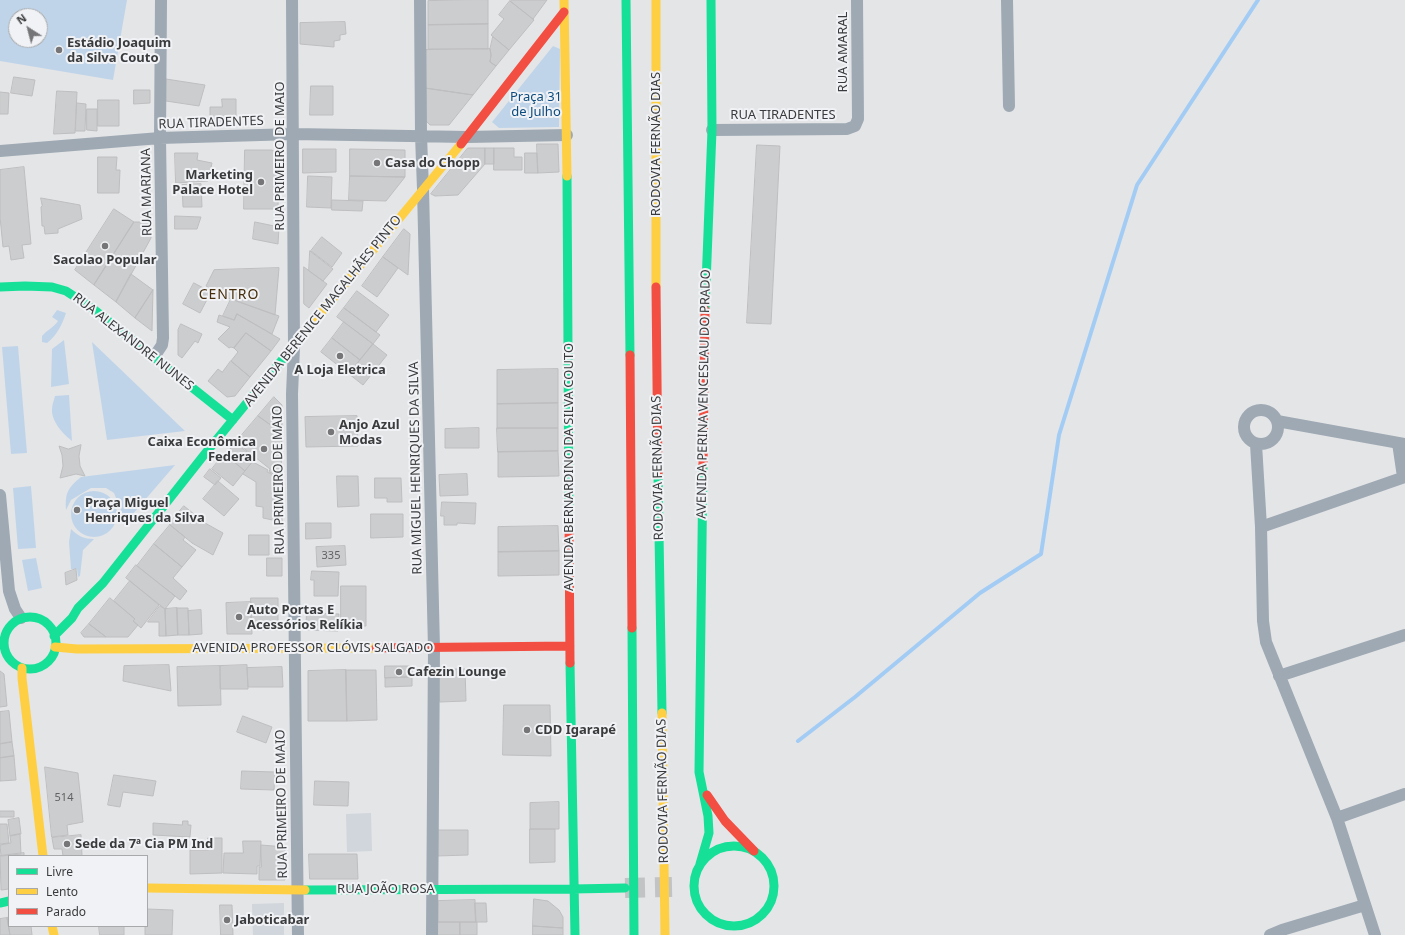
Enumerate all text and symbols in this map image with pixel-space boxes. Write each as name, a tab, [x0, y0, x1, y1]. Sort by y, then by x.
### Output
north arrow	[8, 8, 48, 48]
text: N	[13, 10, 29, 27]
street label: RUA AMARAL	[835, 12, 851, 92]
place label: Estádio Joaquim da Silva Couto	[67, 35, 171, 66]
marker: Estádio Joaquim da Silva Couto	[54, 45, 64, 55]
street label: RODOVIA FERNÃO DIAS	[648, 72, 664, 216]
street label: RUA PRIMEIRO DE MAIO	[272, 81, 288, 231]
park label: Praça 31 de Julho	[510, 89, 562, 120]
street label: RUA TIRADENTES	[730, 107, 836, 123]
street label: RUA TIRADENTES	[158, 113, 264, 133]
street label: RUA MARIANA	[138, 148, 156, 236]
place label: Casa do Chopp	[385, 155, 480, 171]
marker: Casa do Chopp	[372, 158, 382, 168]
place label: Marketing Palace Hotel	[172, 167, 253, 198]
marker: Marketing Palace Hotel	[256, 177, 266, 187]
street label: AVENIDA BERENICE MAGALHÃES PINTO	[241, 212, 405, 410]
marker: Sacolao Popular	[100, 241, 110, 251]
place label: Sacolao Popular	[53, 252, 157, 268]
street label: AVENIDA PERINA VENCESLAU DO PRADO	[694, 269, 714, 519]
district label: CENTRO	[199, 287, 259, 303]
street label: RUA ALEXANDRE NUNES	[69, 290, 197, 394]
street label: AVENIDA BERNARDINO DA SILVA COUTO	[561, 343, 577, 591]
marker: A Loja Eletrica	[335, 351, 345, 361]
street label: RUA MIGUEL HENRIQUES DA SILVA	[406, 361, 426, 575]
place label: A Loja Eletrica	[294, 362, 386, 378]
street label: RODOVIA FERNÃO DIAS	[649, 396, 667, 540]
street label: RUA PRIMEIRO DE MAIO	[270, 405, 288, 555]
place label: Anjo Azul Modas	[339, 417, 400, 448]
marker: Anjo Azul Modas	[326, 427, 336, 437]
place label: Caixa Econômica Federal	[148, 434, 256, 465]
marker: Caixa Econômica Federal	[259, 444, 269, 454]
place label: Praça Miguel Henriques da Silva	[85, 495, 205, 526]
marker: Praça Miguel Henriques da Silva	[72, 505, 82, 515]
house number: 335	[322, 549, 340, 563]
place label: Auto Portas E Acessórios Relíkia	[247, 602, 363, 633]
marker: Auto Portas E Acessórios Relíkia	[234, 612, 244, 622]
street label: AVENIDA PROFESSOR CLÓVIS SALGADO	[193, 640, 433, 656]
place label: Cafezin Lounge	[407, 664, 506, 680]
marker: Cafezin Lounge	[394, 667, 404, 677]
street label: RODOVIA FERNÃO DIAS	[654, 719, 672, 863]
place label: CDD Igarapé	[535, 722, 616, 738]
marker: CDD Igarapé	[522, 725, 532, 735]
street label: RUA PRIMEIRO DE MAIO	[273, 729, 291, 879]
house number: 514	[55, 791, 73, 805]
place label: Sede da 7ª Cia PM Ind	[75, 836, 213, 852]
marker: Sede da 7ª Cia PM Ind	[62, 839, 72, 849]
legend	[8, 855, 148, 927]
text: Livre	[46, 863, 73, 880]
street label: RUA JOÃO ROSA	[337, 881, 435, 897]
text: Lento	[46, 883, 78, 900]
text: Parado	[46, 903, 86, 920]
place label: Jaboticabar	[235, 912, 309, 928]
marker: Jaboticabar	[222, 915, 232, 925]

